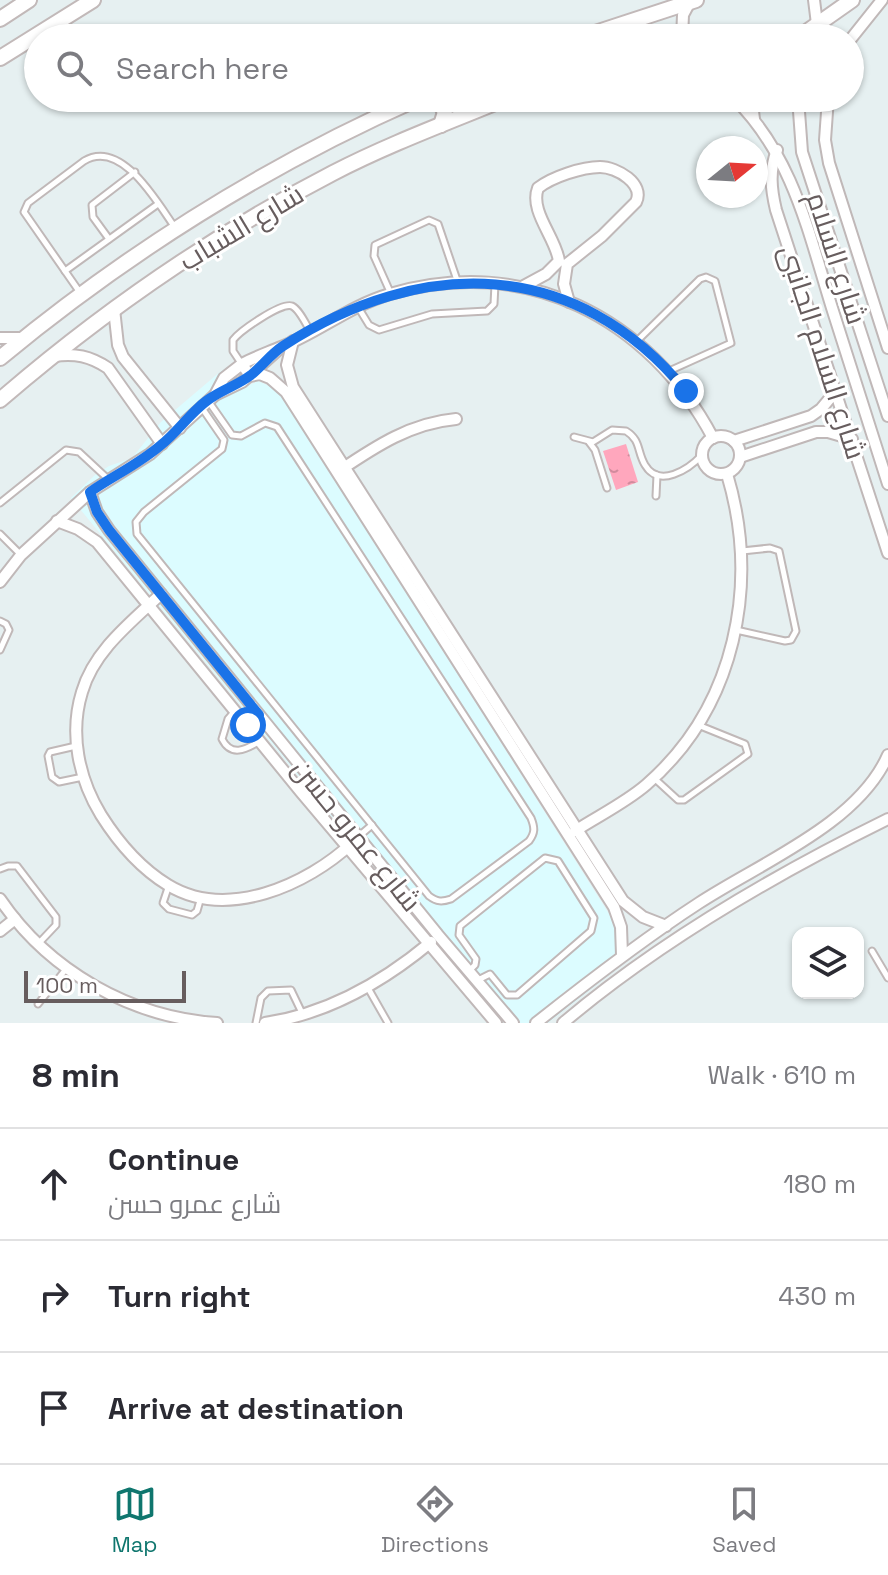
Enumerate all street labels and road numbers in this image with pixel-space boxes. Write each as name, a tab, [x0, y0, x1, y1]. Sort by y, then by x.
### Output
street label: شارع الشباب	[172, 176, 311, 279]
street label: شارع السلام	[797, 187, 875, 329]
street label: شارع السلام الجانبى	[769, 240, 875, 464]
street label: شارع عمرو حسن	[284, 751, 430, 919]

